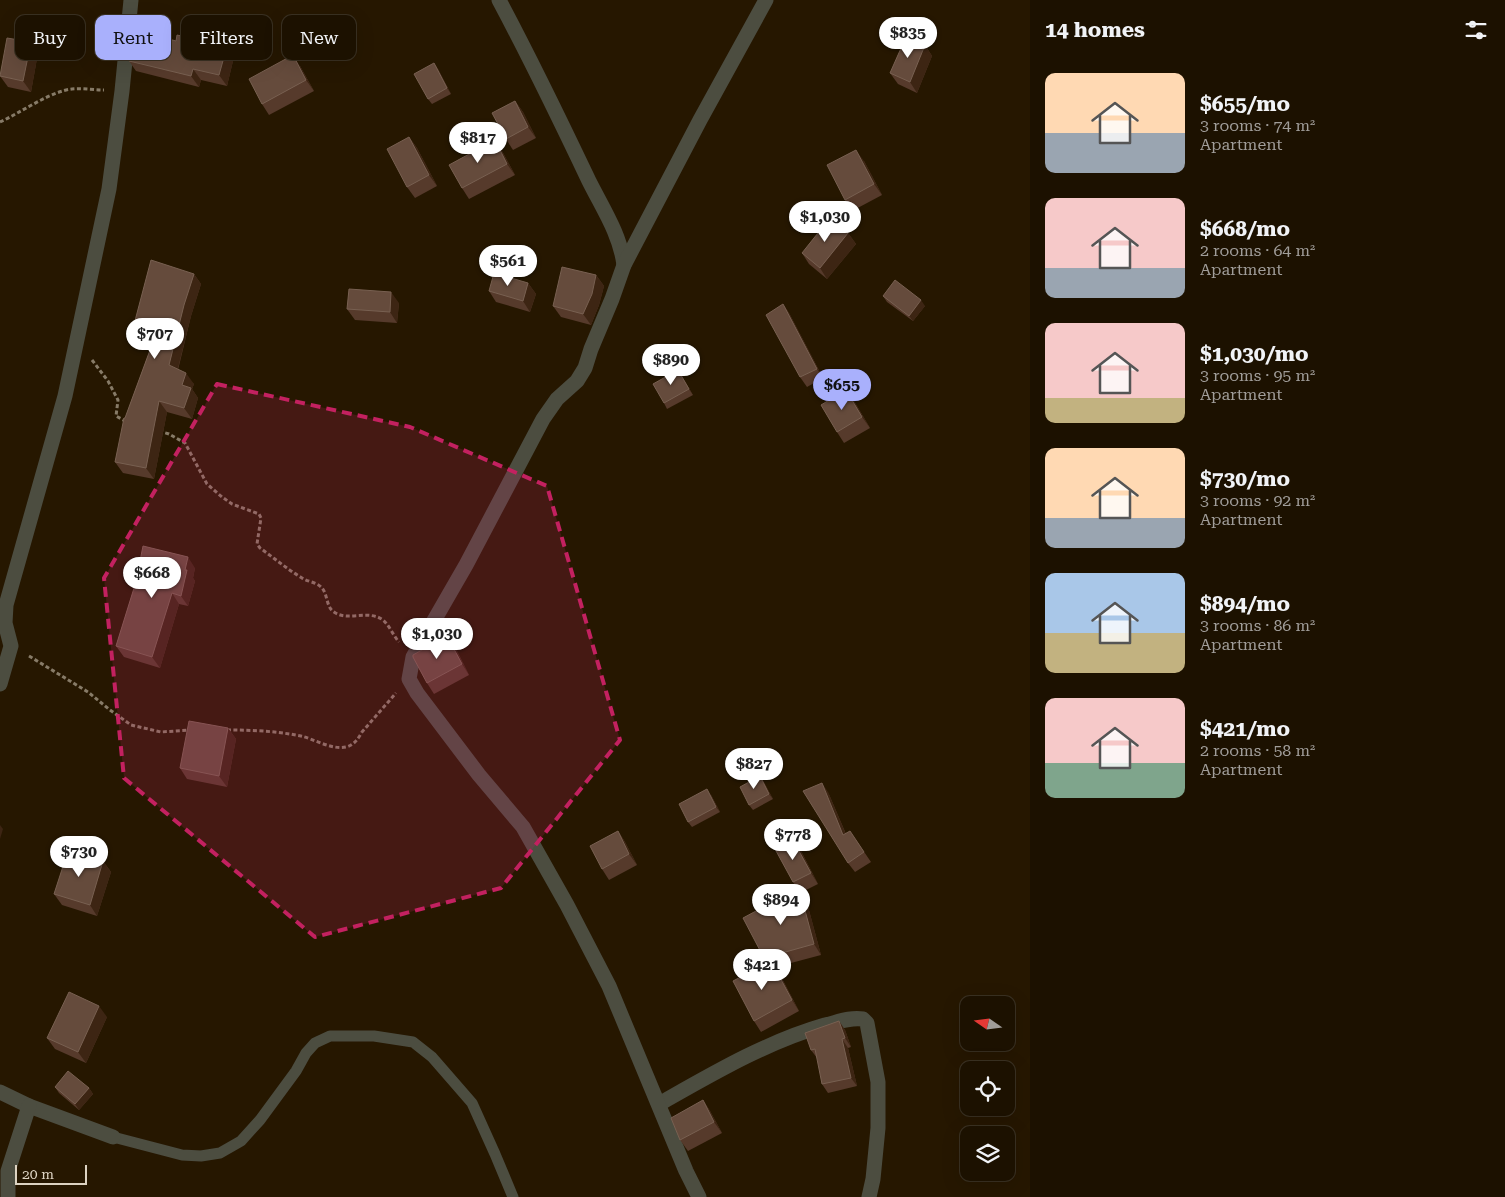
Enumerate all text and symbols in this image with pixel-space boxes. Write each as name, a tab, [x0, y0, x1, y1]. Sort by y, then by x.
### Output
chip: Buy	[15, 15, 85, 60]
chip: Rent	[95, 15, 171, 60]
chip: Filters	[181, 15, 272, 60]
chip: New	[282, 15, 356, 60]
icon: filters	[1462, 16, 1490, 44]
pin: $835	[878, 17, 938, 59]
text: 14 homes	[1045, 18, 1145, 42]
text: $835	[890, 23, 926, 42]
text: $655/mo	[1200, 92, 1290, 116]
icon: home	[1085, 93, 1145, 153]
text: 3 rooms · 74 m²	[1200, 116, 1315, 135]
pin: $817	[448, 121, 508, 164]
text: $817	[460, 128, 496, 147]
text: Apartment	[1200, 135, 1283, 154]
pin: $1,030	[784, 200, 866, 243]
text: $1,030	[800, 207, 850, 226]
text: $668/mo	[1200, 217, 1290, 241]
icon: home	[1085, 218, 1145, 278]
text: 2 rooms · 64 m²	[1200, 241, 1315, 260]
pin: $561	[478, 244, 538, 287]
text: $561	[490, 251, 526, 270]
text: Apartment	[1200, 260, 1283, 279]
pin: $707	[125, 318, 185, 360]
text: $707	[137, 324, 173, 343]
text: $1,030/mo	[1200, 342, 1309, 366]
icon: home	[1085, 343, 1145, 403]
pin: $890	[641, 344, 701, 386]
text: $890	[653, 350, 689, 369]
text: 3 rooms · 95 m²	[1200, 366, 1315, 385]
pin: $655	[812, 368, 872, 411]
text: $655	[824, 375, 860, 394]
text: Apartment	[1200, 385, 1283, 404]
text: $730/mo	[1200, 467, 1290, 491]
icon: home	[1085, 468, 1145, 528]
text: 3 rooms · 92 m²	[1200, 491, 1315, 510]
text: Apartment	[1200, 510, 1283, 529]
pin: $668	[122, 556, 182, 599]
text: $668	[134, 563, 170, 582]
text: $894/mo	[1200, 592, 1290, 616]
icon: home	[1085, 593, 1145, 653]
text: 3 rooms · 86 m²	[1200, 616, 1315, 635]
pin: $1,030	[396, 618, 478, 660]
text: $1,030	[412, 624, 462, 643]
text: Apartment	[1200, 635, 1283, 654]
text: $421/mo	[1200, 717, 1290, 741]
icon: home	[1085, 718, 1145, 778]
text: 2 rooms · 58 m²	[1200, 741, 1315, 760]
pin: $827	[724, 748, 784, 790]
text: $827	[736, 754, 772, 773]
text: Apartment	[1200, 760, 1283, 779]
pin: $778	[763, 818, 823, 861]
text: $778	[775, 825, 811, 844]
pin: $730	[49, 836, 109, 878]
text: $730	[61, 842, 97, 861]
pin: $894	[751, 884, 811, 926]
text: $894	[763, 890, 799, 909]
pin: $421	[732, 948, 792, 991]
text: $421	[744, 955, 780, 974]
north arrow	[960, 996, 1015, 1051]
map controls	[960, 996, 1015, 1181]
button: locate	[960, 1061, 1015, 1116]
button: layers	[960, 1126, 1015, 1181]
scale bar	[15, 1162, 88, 1185]
text: 20 m	[22, 1166, 54, 1182]

